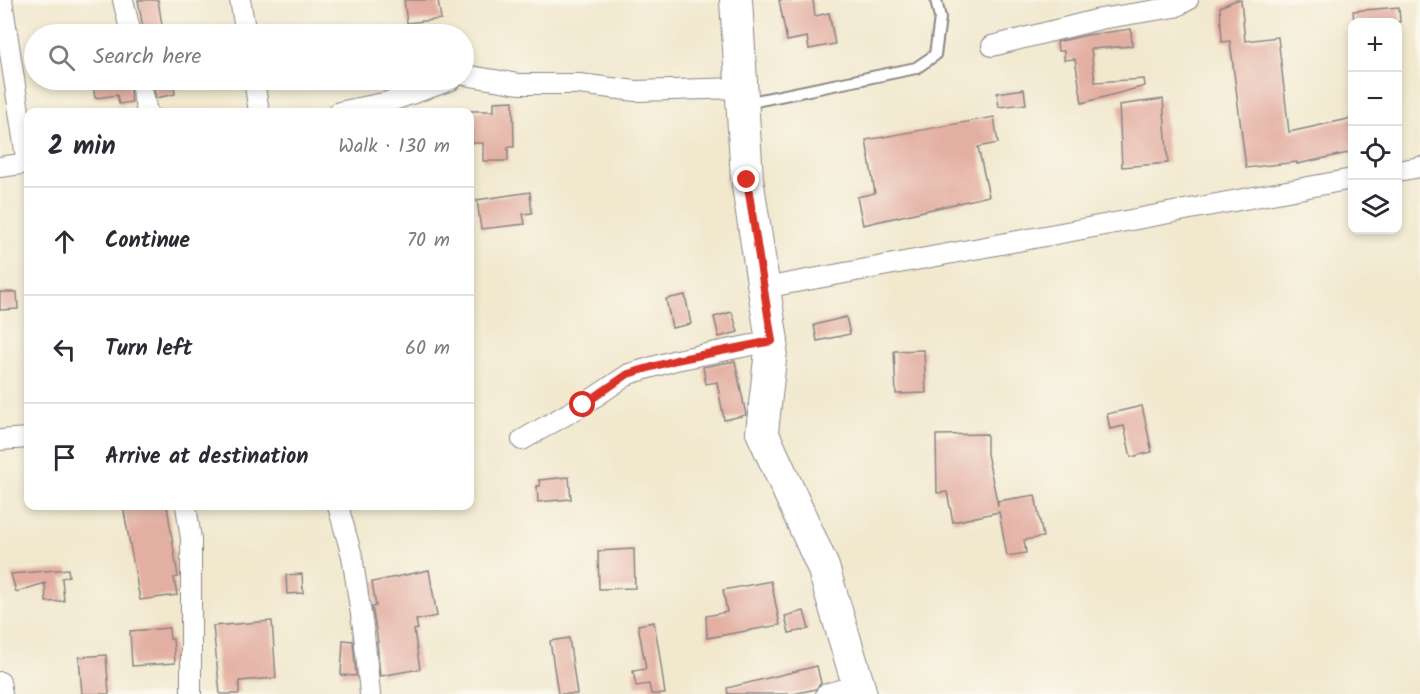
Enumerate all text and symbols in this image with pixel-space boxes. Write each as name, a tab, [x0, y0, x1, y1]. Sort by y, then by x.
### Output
map controls	[1348, 18, 1402, 234]
button: +	[1348, 18, 1402, 72]
search box	[24, 24, 474, 90]
text: Search here	[93, 40, 201, 75]
icon: search	[45, 41, 78, 74]
button: −	[1348, 72, 1402, 126]
text: 2 min	[48, 126, 116, 168]
button: locate	[1348, 126, 1402, 180]
text: Walk · 130 m	[338, 131, 450, 163]
route end	[733, 166, 759, 192]
button: layers	[1348, 180, 1402, 234]
text: Continue	[105, 224, 190, 259]
icon: ahead	[48, 225, 81, 258]
text: 70 m	[407, 225, 450, 257]
text: Turn left	[105, 332, 192, 367]
icon: left	[48, 333, 81, 366]
text: 60 m	[405, 333, 450, 365]
route start	[569, 391, 595, 417]
text: Arrive at destination	[105, 440, 308, 475]
icon: arrive	[48, 441, 81, 474]

